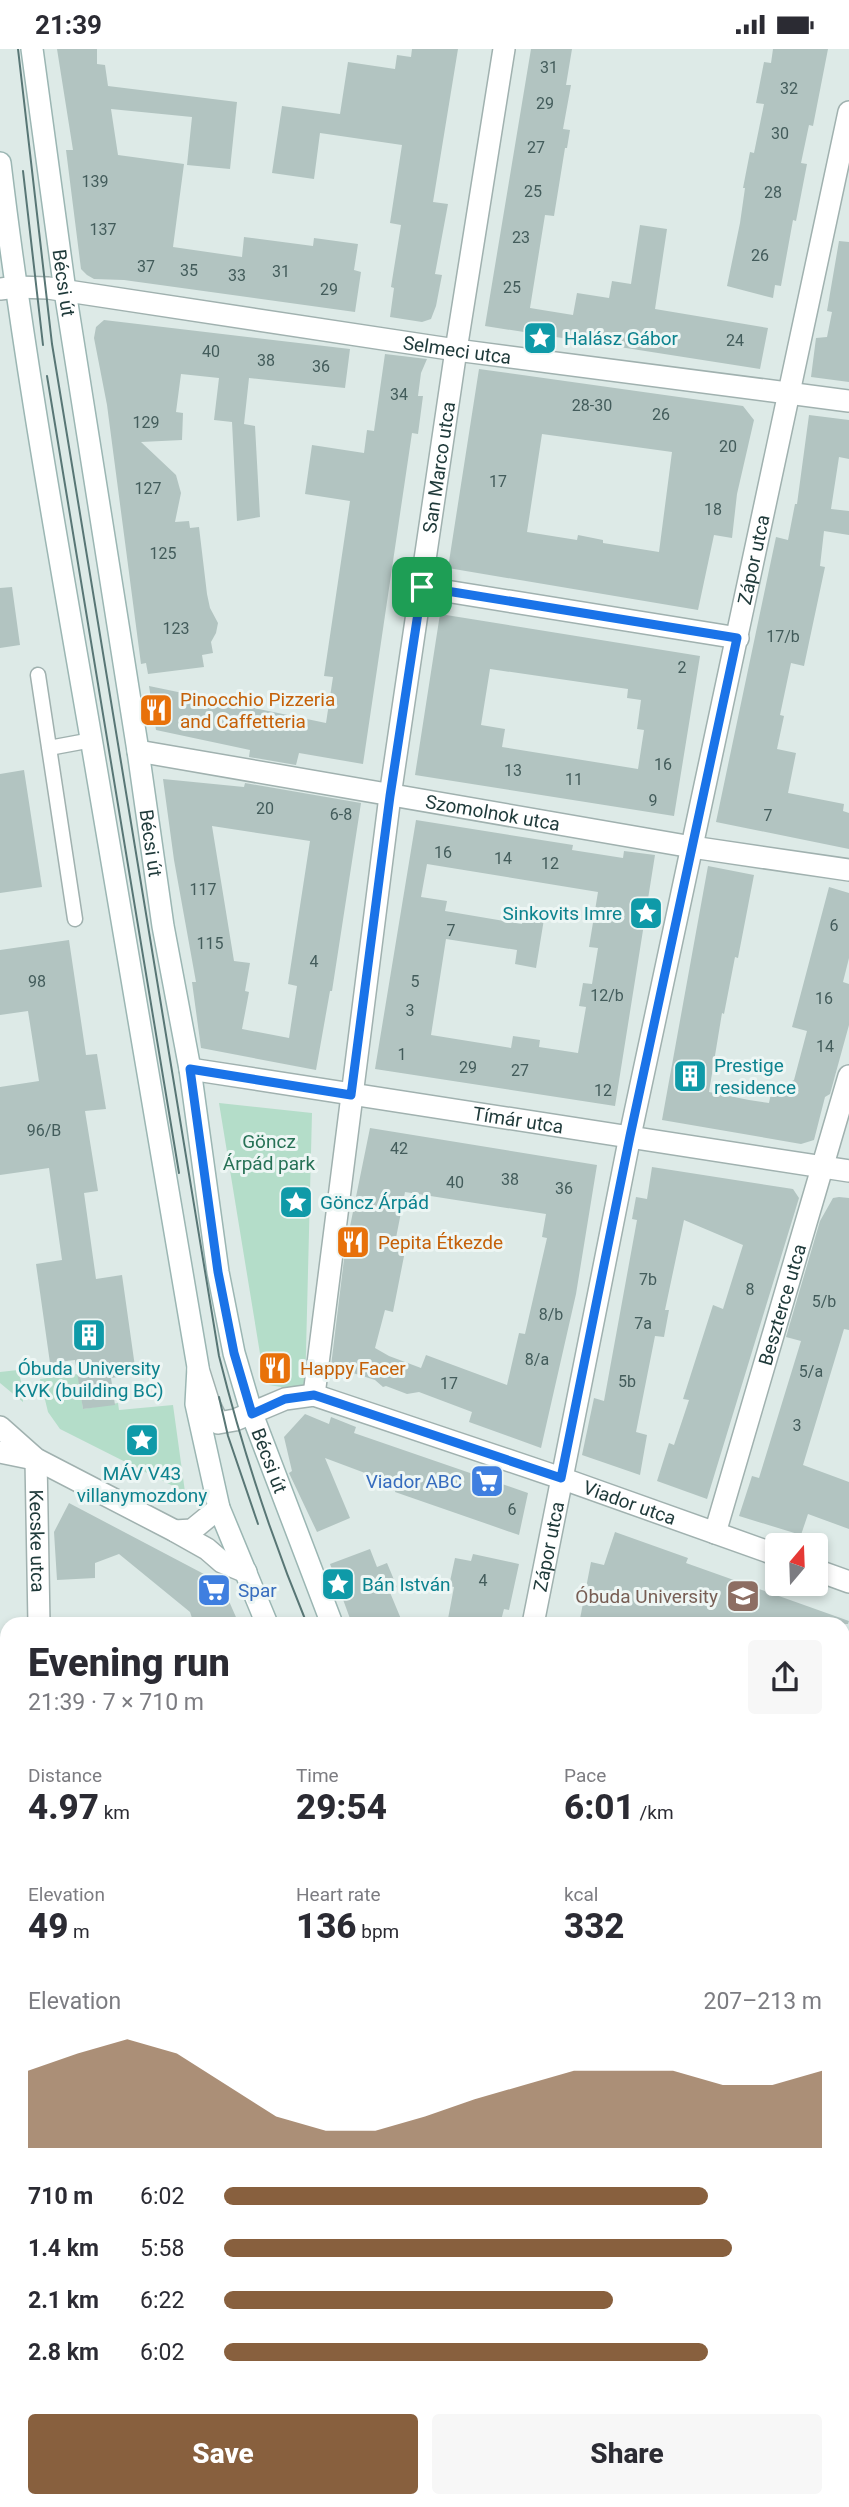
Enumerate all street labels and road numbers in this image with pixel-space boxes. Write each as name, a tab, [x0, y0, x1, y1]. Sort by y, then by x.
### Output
street label: Bécsi út	[47, 248, 80, 318]
street label: Selmeci utca	[401, 331, 513, 369]
street label: San Marco utca	[418, 400, 460, 535]
street label: Zápor utca	[733, 513, 775, 607]
street label: Szomolnok utca	[424, 790, 562, 836]
street label: Bécsi út	[134, 808, 167, 878]
street label: Tímár utca	[471, 1102, 565, 1139]
street label: Beszterce utca	[754, 1241, 811, 1368]
street label: Bécsi út	[246, 1425, 292, 1496]
street label: Viador utca	[580, 1476, 679, 1530]
street label: Kecske utca	[25, 1489, 49, 1593]
street label: Zápor utca	[529, 1500, 569, 1594]

